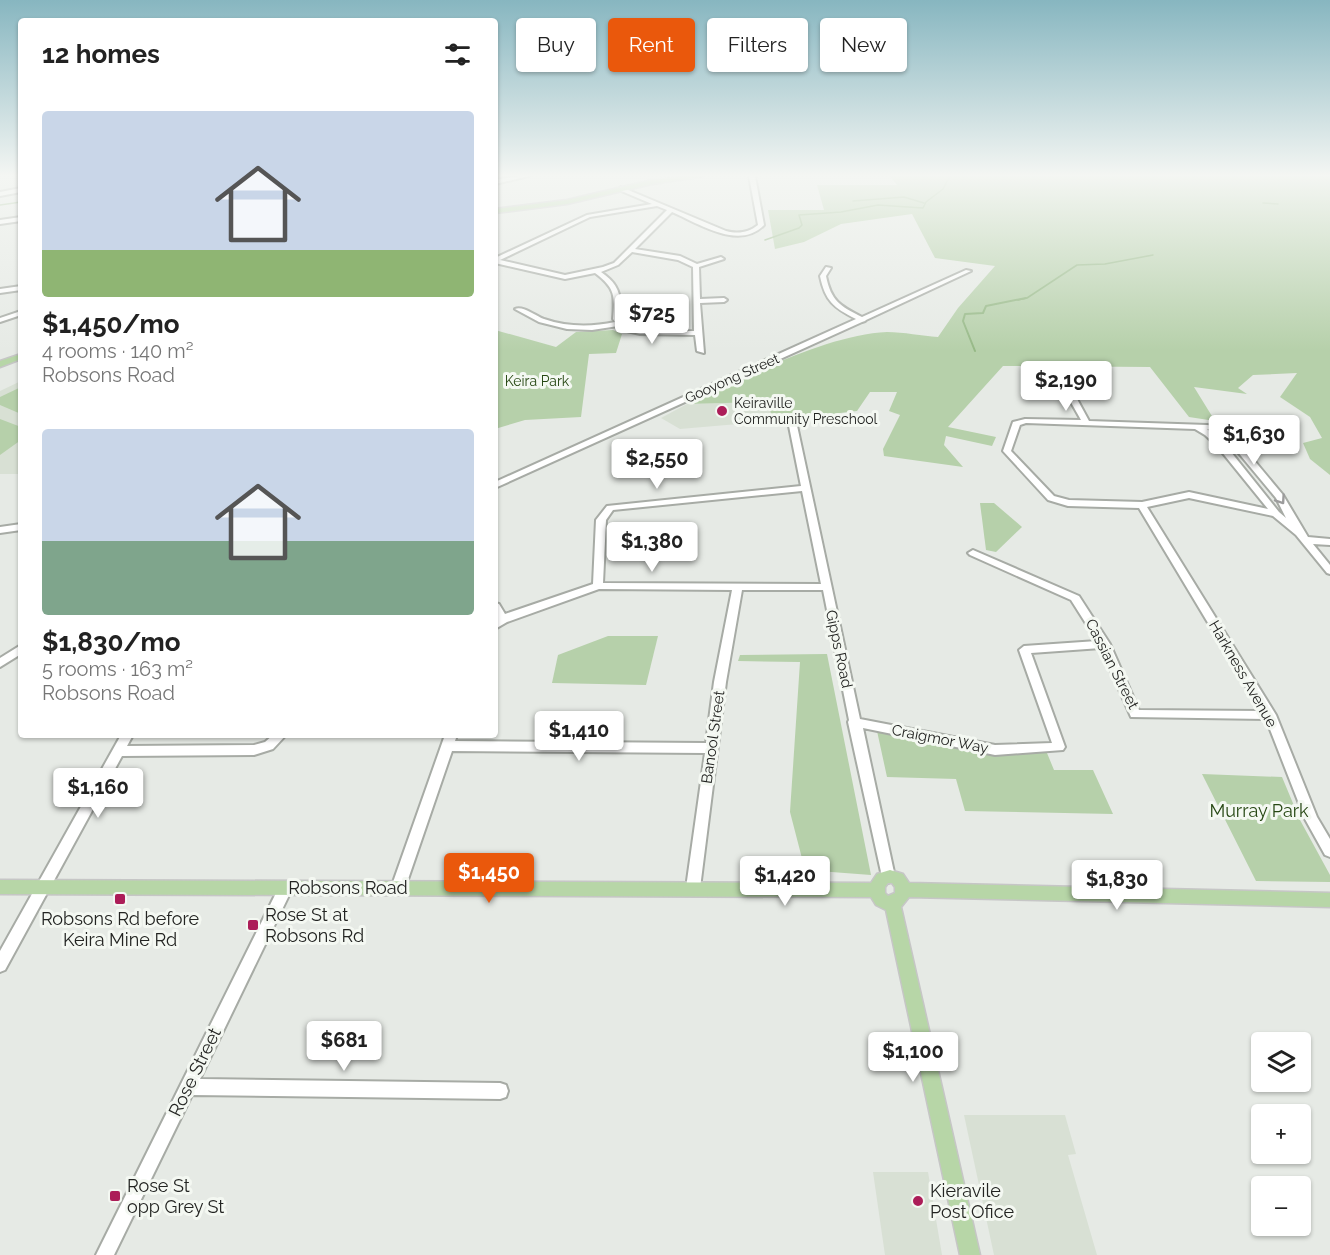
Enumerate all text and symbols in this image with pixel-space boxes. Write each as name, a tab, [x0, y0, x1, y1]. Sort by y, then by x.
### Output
chip: Buy	[516, 18, 596, 72]
chip: Rent	[608, 18, 695, 72]
chip: Filters	[707, 18, 808, 72]
chip: New	[820, 18, 907, 72]
icon: filters	[441, 38, 474, 71]
text: 12 homes	[42, 39, 160, 69]
icon: home	[204, 150, 312, 258]
pin: $725	[616, 294, 688, 345]
text: $725	[629, 301, 675, 325]
text: $1,450/mo	[42, 309, 180, 339]
text: 4 rooms · 140 m²	[42, 339, 194, 363]
street label: Gooyong Street	[682, 350, 782, 406]
pin: $2,190	[1017, 361, 1115, 412]
text: Robsons Road	[42, 363, 175, 387]
text: $2,190	[1035, 368, 1097, 392]
park label: Keira Park	[505, 373, 570, 389]
place label: Keiraville Community Preschool	[734, 395, 878, 427]
marker: Keiraville Community Preschool	[715, 404, 729, 418]
pin: $1,630	[1205, 415, 1303, 466]
text: $1,630	[1223, 422, 1285, 446]
pin: $2,550	[608, 439, 706, 490]
text: $2,550	[625, 446, 689, 470]
icon: home	[204, 468, 312, 576]
one-way arrow	[1274, 494, 1285, 505]
pin: $1,380	[603, 522, 701, 573]
text: $1,380	[621, 529, 683, 553]
street label: Gipps Road	[822, 608, 856, 690]
street label: Cassian Street	[1082, 616, 1142, 712]
street label: Harkness Avenue	[1205, 617, 1281, 731]
text: $1,830/mo	[42, 627, 181, 657]
text: 5 rooms · 163 m²	[42, 657, 193, 681]
text: Robsons Road	[42, 681, 175, 705]
street label: Banool Street	[698, 689, 728, 785]
pin: $1,410	[530, 711, 628, 762]
text: $1,410	[549, 718, 609, 742]
street label: Craigmor Way	[890, 721, 990, 757]
pin: $1,160	[49, 768, 147, 819]
text: $1,160	[67, 775, 129, 799]
park label: Murray Park	[1209, 800, 1309, 821]
pin: $1,450	[440, 853, 538, 904]
pin: $1,420	[736, 856, 834, 907]
text: $1,450	[458, 860, 520, 884]
pin: $1,830	[1068, 860, 1166, 911]
text: $1,420	[754, 863, 816, 887]
text: $1,830	[1086, 867, 1148, 891]
street label: Robsons Road	[288, 877, 408, 898]
marker: Robsons Rd before Keira Mine Rd	[113, 892, 127, 906]
place label: Rose St at Robsons Rd	[265, 904, 364, 946]
place label: Robsons Rd before Keira Mine Rd	[41, 908, 200, 950]
marker: Rose St at Robsons Rd	[246, 918, 260, 932]
pin: $681	[308, 1021, 380, 1072]
street label: Rose Street	[164, 1024, 225, 1119]
text: $681	[321, 1028, 367, 1052]
pin: $1,100	[864, 1032, 962, 1083]
map controls	[1251, 1032, 1311, 1236]
button: layers	[1251, 1032, 1311, 1092]
text: $1,100	[882, 1039, 944, 1063]
button: +	[1251, 1104, 1311, 1164]
place label: Rose St opp Grey St	[127, 1175, 224, 1217]
button: −	[1251, 1176, 1311, 1236]
place label: Kieravile Post Ofice	[930, 1180, 1014, 1222]
marker: Rose St opp Grey St	[108, 1189, 122, 1203]
marker: Kieravile Post Ofice	[911, 1194, 925, 1208]

